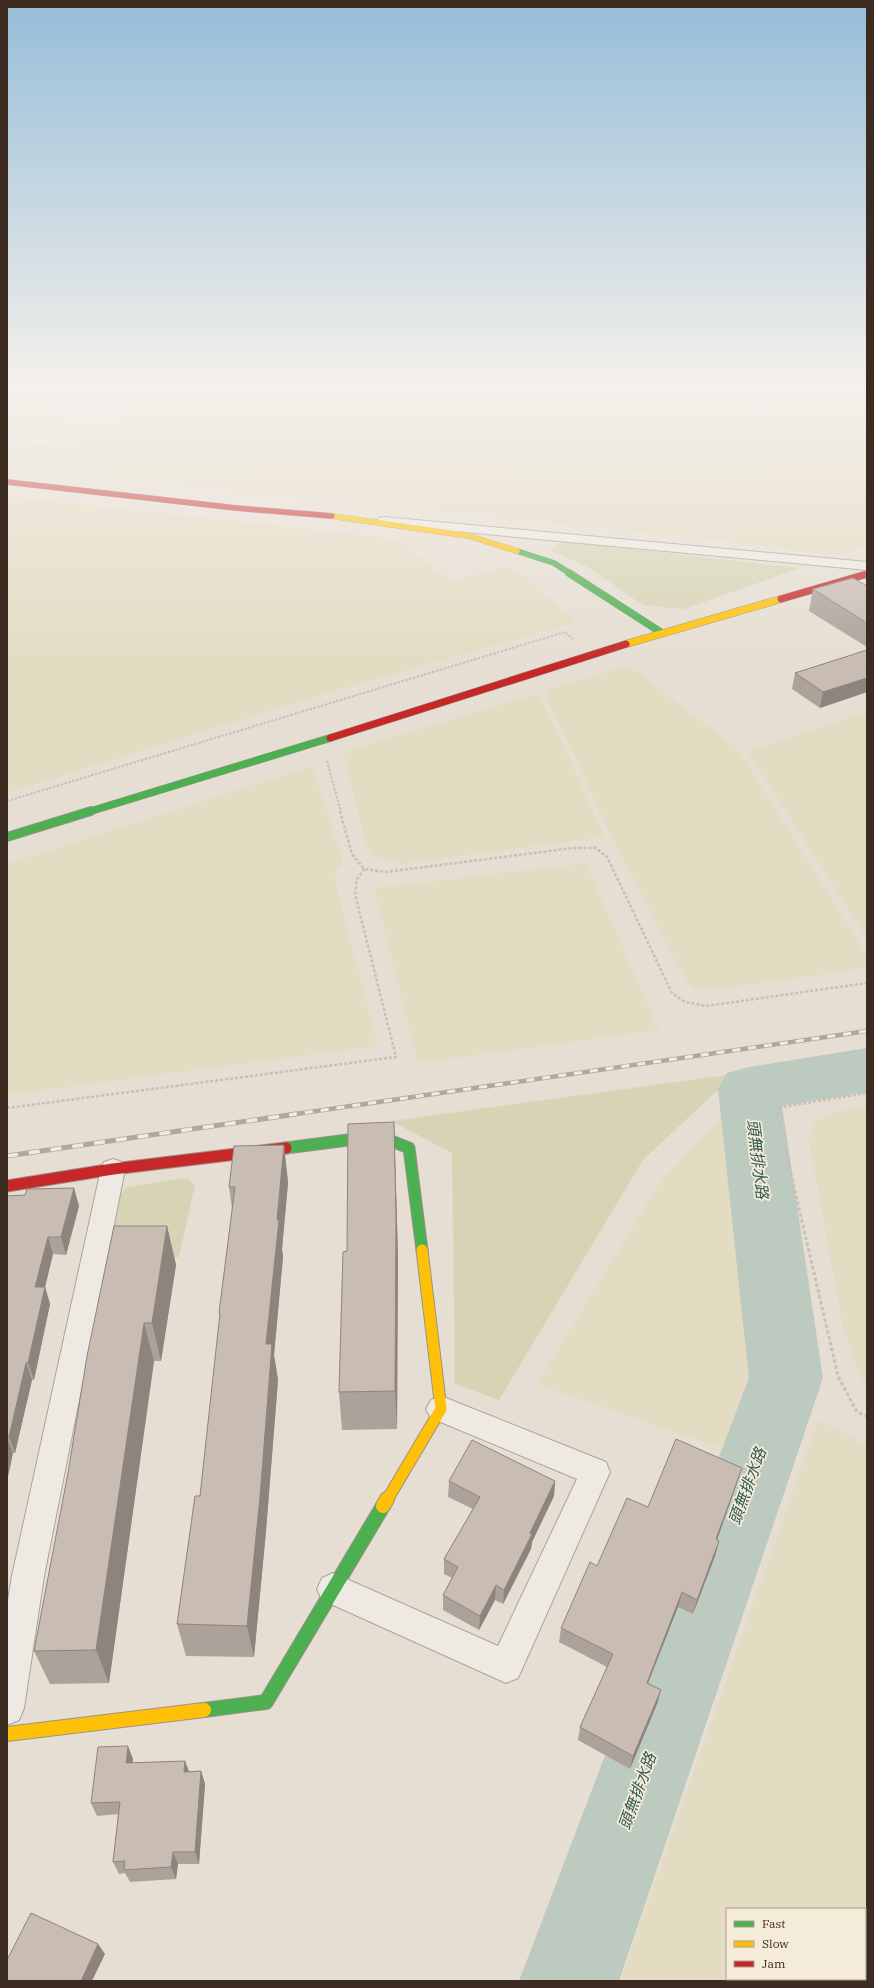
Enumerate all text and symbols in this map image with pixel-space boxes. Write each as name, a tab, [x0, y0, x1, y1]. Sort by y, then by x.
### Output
water label: 頭無排水路	[743, 1118, 773, 1202]
water label: 頭無排水路	[724, 1443, 771, 1527]
water label: 頭無排水路	[614, 1748, 661, 1832]
legend	[726, 1908, 866, 1980]
text: Fast	[762, 1916, 786, 1931]
text: Slow	[762, 1936, 789, 1951]
text: Jam	[762, 1956, 786, 1971]

